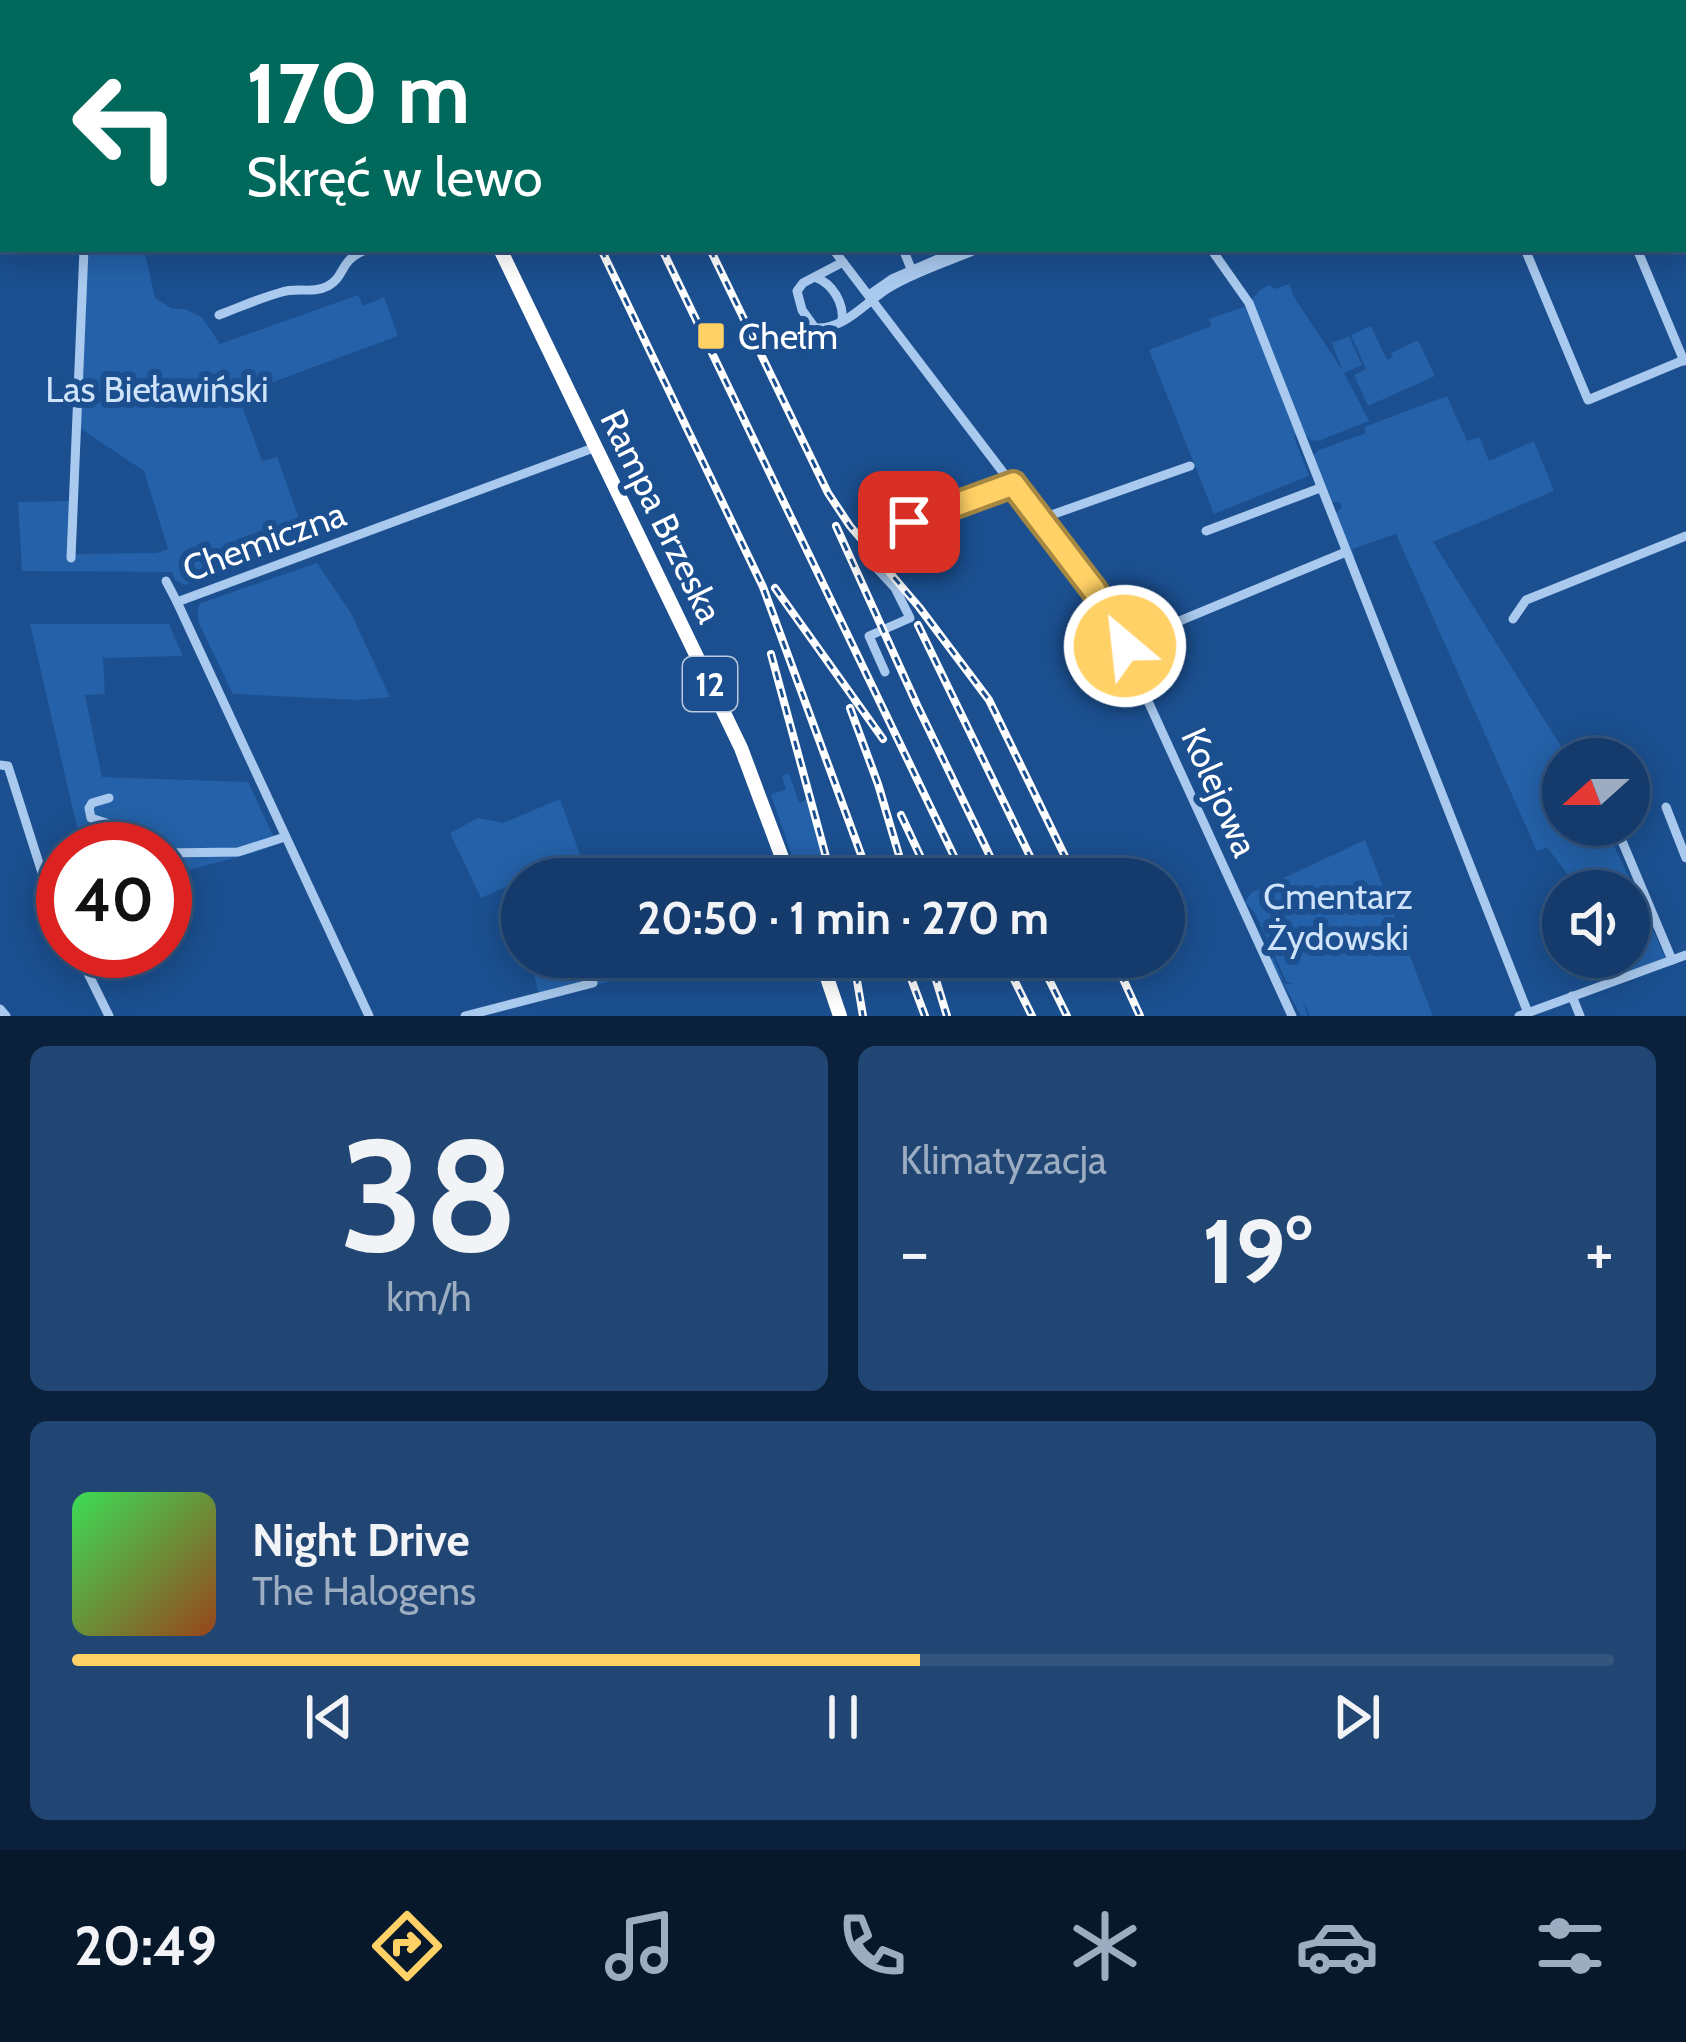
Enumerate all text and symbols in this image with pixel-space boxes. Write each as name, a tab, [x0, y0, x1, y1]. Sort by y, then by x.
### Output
text: 170 m	[246, 42, 470, 144]
icon: left	[48, 48, 204, 204]
text: Skręć w lewo	[246, 144, 543, 210]
place label: Chełm	[738, 314, 838, 358]
marker: Chełm	[695, 320, 727, 352]
park label: Las Bieławiński	[45, 367, 269, 411]
street label: Rampa Brzeska	[591, 402, 733, 630]
pin	[858, 471, 960, 573]
icon: arrive	[876, 489, 942, 555]
street label: Chemiczna	[177, 491, 351, 591]
position arrow	[1062, 583, 1188, 709]
road number: 12	[683, 657, 737, 711]
street label: Kolejowa	[1172, 721, 1268, 863]
north arrow	[1542, 738, 1650, 846]
map controls	[1542, 738, 1650, 978]
speed limit sign: 40	[36, 822, 192, 978]
button: sound	[1542, 870, 1650, 978]
park label: Cmentarz Żydowski	[1263, 874, 1413, 959]
text: 20:50 · 1 min · 270 m	[637, 891, 1049, 945]
text: 38	[340, 1100, 518, 1290]
text: Klimatyzacja	[900, 1136, 1107, 1184]
text: 19°	[1202, 1196, 1312, 1306]
text: −	[900, 1211, 929, 1292]
text: +	[1585, 1211, 1614, 1292]
text: km/h	[386, 1273, 472, 1321]
text: Night Drive	[252, 1513, 470, 1567]
text: The Halogens	[252, 1567, 476, 1615]
icon: previous	[296, 1684, 362, 1750]
icon: pause	[810, 1684, 876, 1750]
icon: next	[1324, 1684, 1390, 1750]
icon: directions	[365, 1904, 449, 1988]
icon: music	[598, 1904, 682, 1988]
icon: phone	[830, 1904, 914, 1988]
icon: climate	[1063, 1904, 1147, 1988]
icon: car	[1295, 1904, 1379, 1988]
icon: filters	[1528, 1904, 1612, 1988]
text: 20:49	[74, 1913, 217, 1979]

